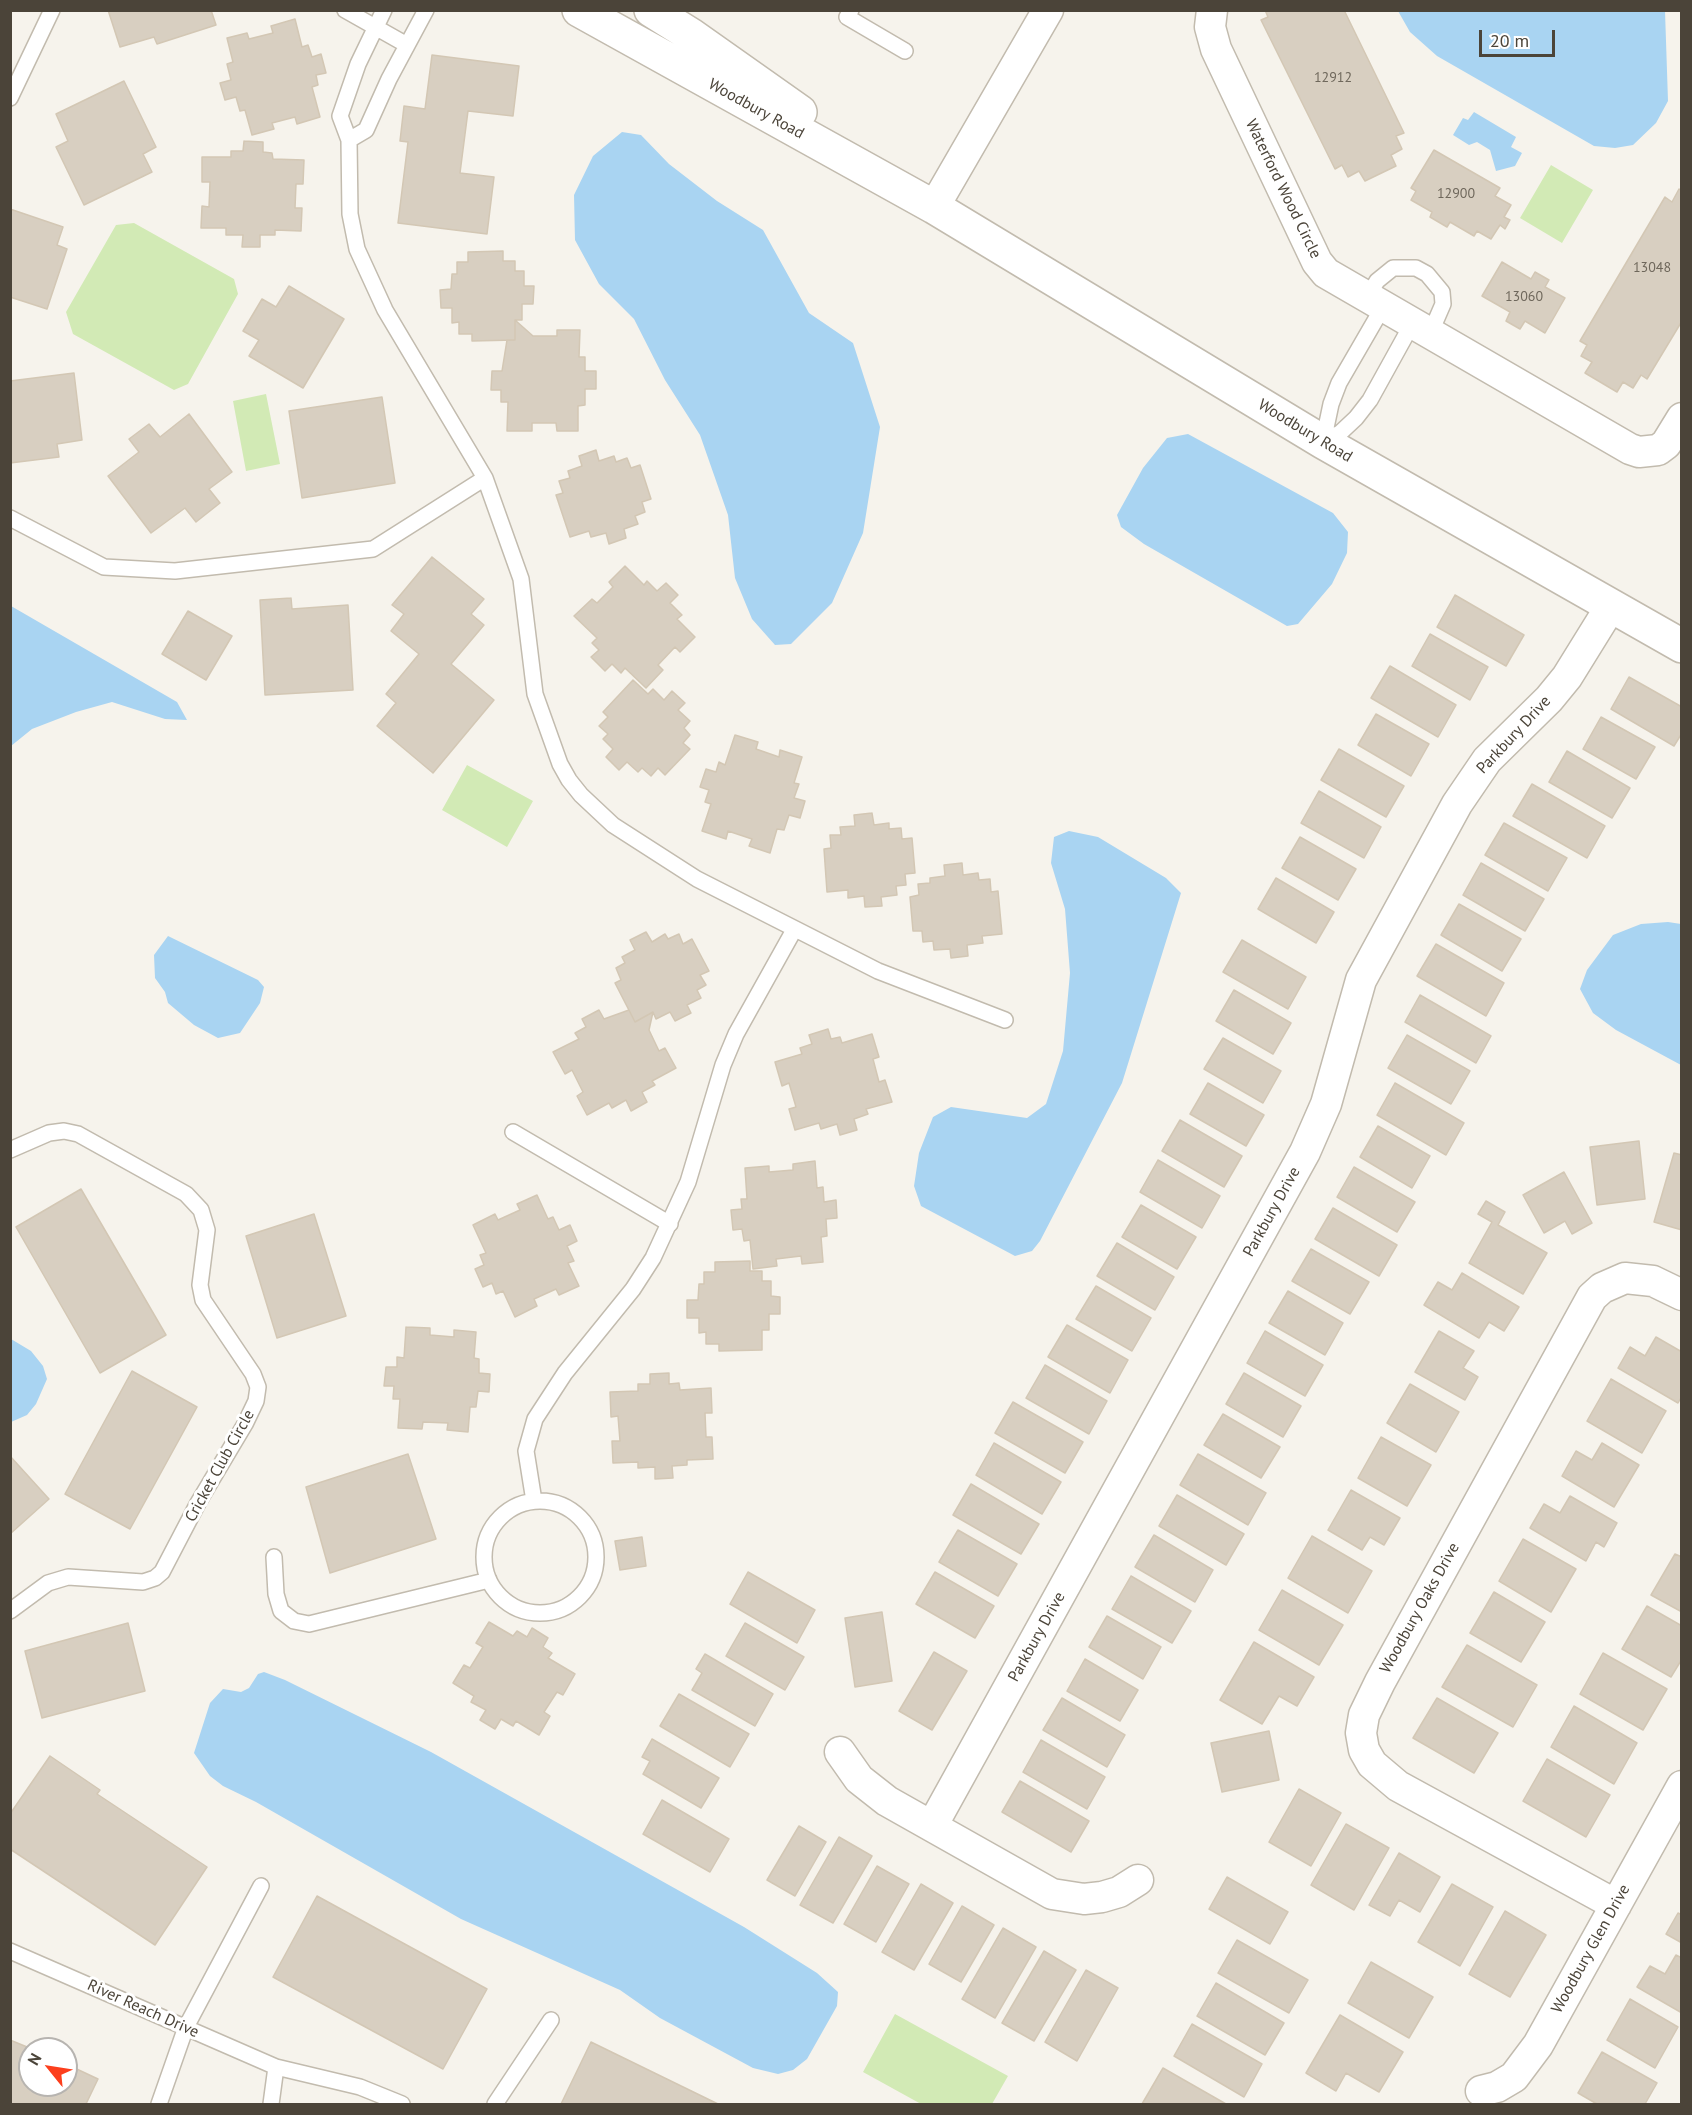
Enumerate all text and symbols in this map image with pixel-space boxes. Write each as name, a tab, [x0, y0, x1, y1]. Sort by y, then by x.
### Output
scale bar	[1482, 18, 1558, 56]
text: 20 m	[1490, 29, 1529, 52]
house number: 12912	[1314, 70, 1352, 86]
street label: Woodbury Road	[705, 75, 807, 143]
street label: Waterford Wood Circle	[1241, 116, 1325, 262]
house number: 12900	[1437, 186, 1475, 202]
house number: 13048	[1633, 260, 1671, 276]
house number: 13060	[1505, 289, 1543, 305]
street label: Woodbury Road	[1254, 395, 1356, 467]
street label: Parkbury Drive	[1473, 692, 1555, 778]
street label: Parkbury Drive	[1239, 1164, 1305, 1260]
street label: Cricket Club Circle	[181, 1407, 259, 1525]
street label: Woodbury Oaks Drive	[1376, 1539, 1464, 1677]
street label: Parkbury Drive	[1004, 1589, 1070, 1685]
street label: Woodbury Glen Drive	[1548, 1881, 1634, 2017]
street label: River Reach Drive	[84, 1976, 202, 2042]
north arrow	[18, 2037, 78, 2097]
text: N	[23, 2049, 45, 2069]

